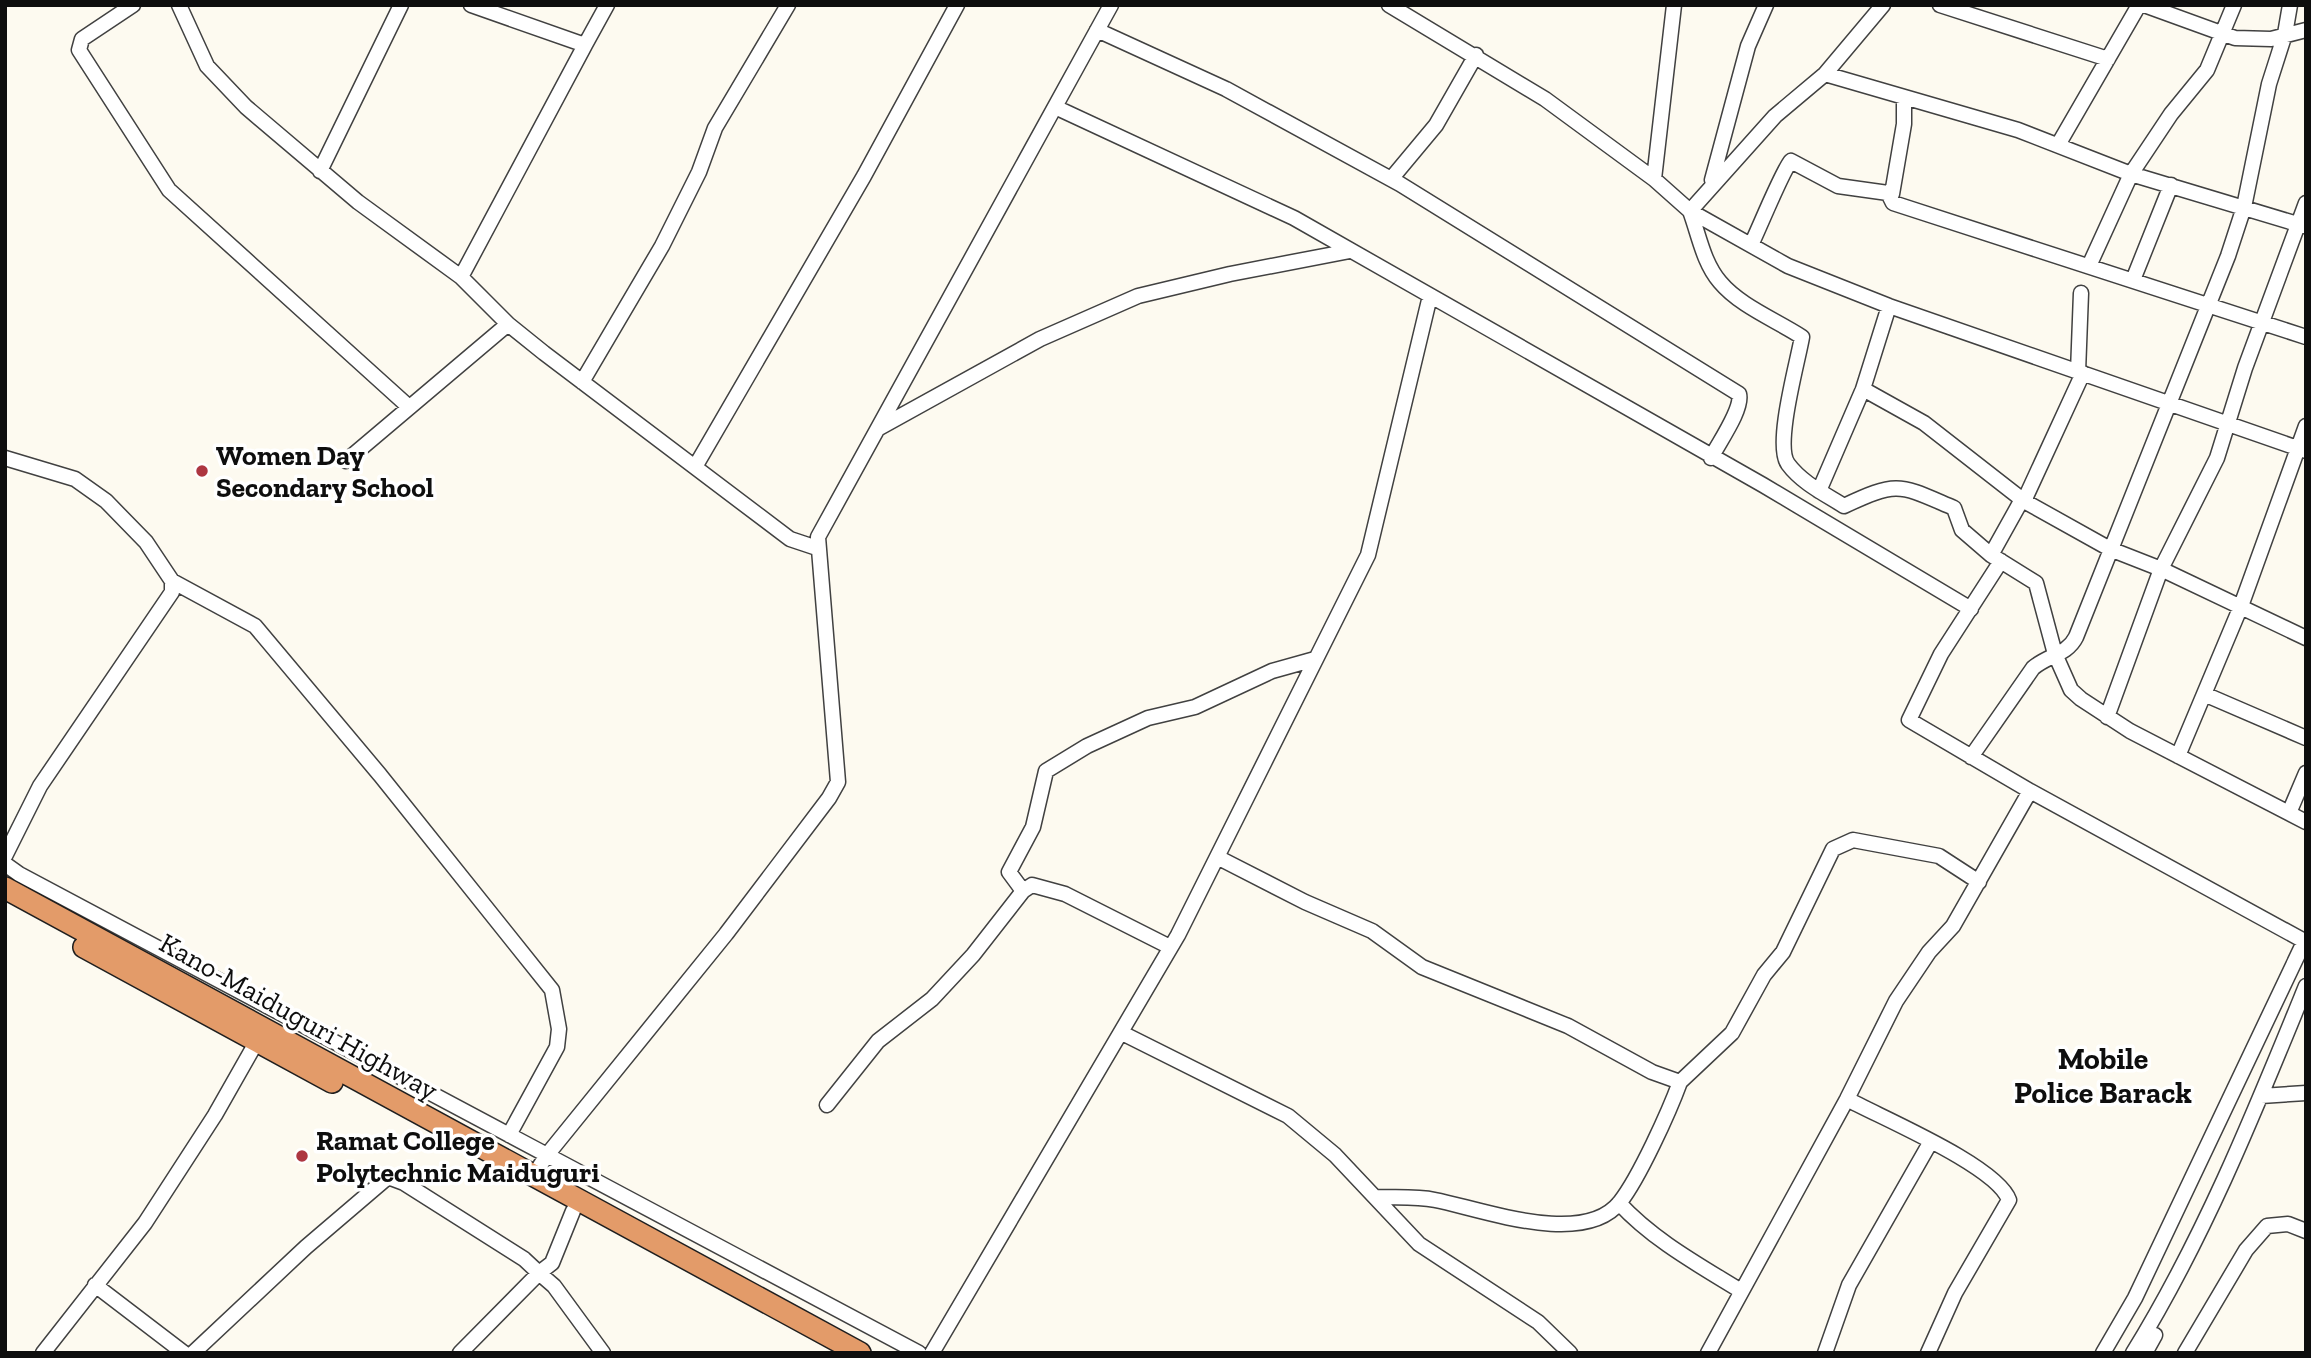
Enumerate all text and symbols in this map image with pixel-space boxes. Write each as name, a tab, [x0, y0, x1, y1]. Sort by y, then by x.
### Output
place label: Women Day Secondary School	[216, 439, 434, 504]
marker: Women Day Secondary School	[194, 463, 210, 479]
street label: Kano-Maiduguri Highway	[154, 926, 444, 1107]
district label: Mobile Police Barack	[2014, 1041, 2192, 1111]
place label: Ramat College Polytechnic Maiduguri	[316, 1124, 600, 1189]
marker: Ramat College Polytechnic Maiduguri	[294, 1148, 310, 1164]

